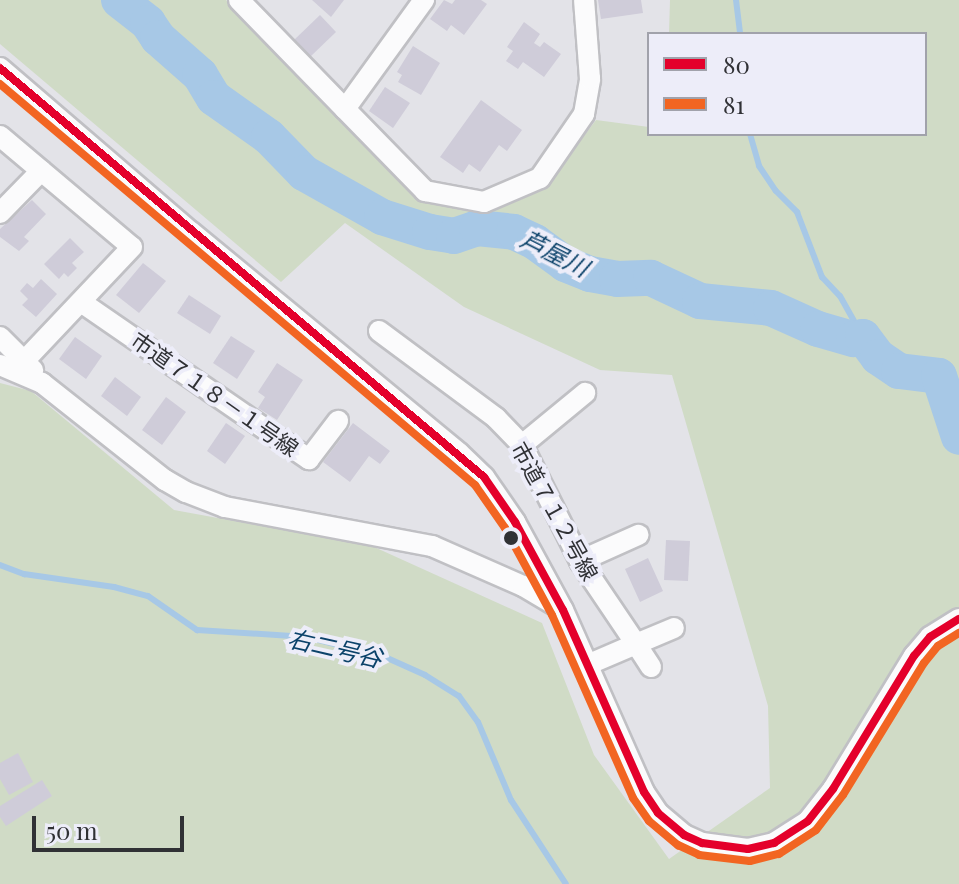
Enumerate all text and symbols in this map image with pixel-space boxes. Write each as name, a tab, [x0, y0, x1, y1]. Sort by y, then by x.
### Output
legend	[647, 32, 927, 136]
text: 80	[723, 48, 750, 80]
text: 81	[723, 88, 744, 120]
water label: 芦屋川	[516, 224, 594, 282]
street label: 市道７１８－１号線	[126, 326, 304, 462]
street label: 市道７１２号線	[506, 437, 604, 585]
unlabelled marker	[503, 530, 519, 546]
water label: 右二号谷	[285, 623, 385, 673]
scale bar	[36, 800, 188, 850]
text: 50 m	[46, 814, 98, 846]

